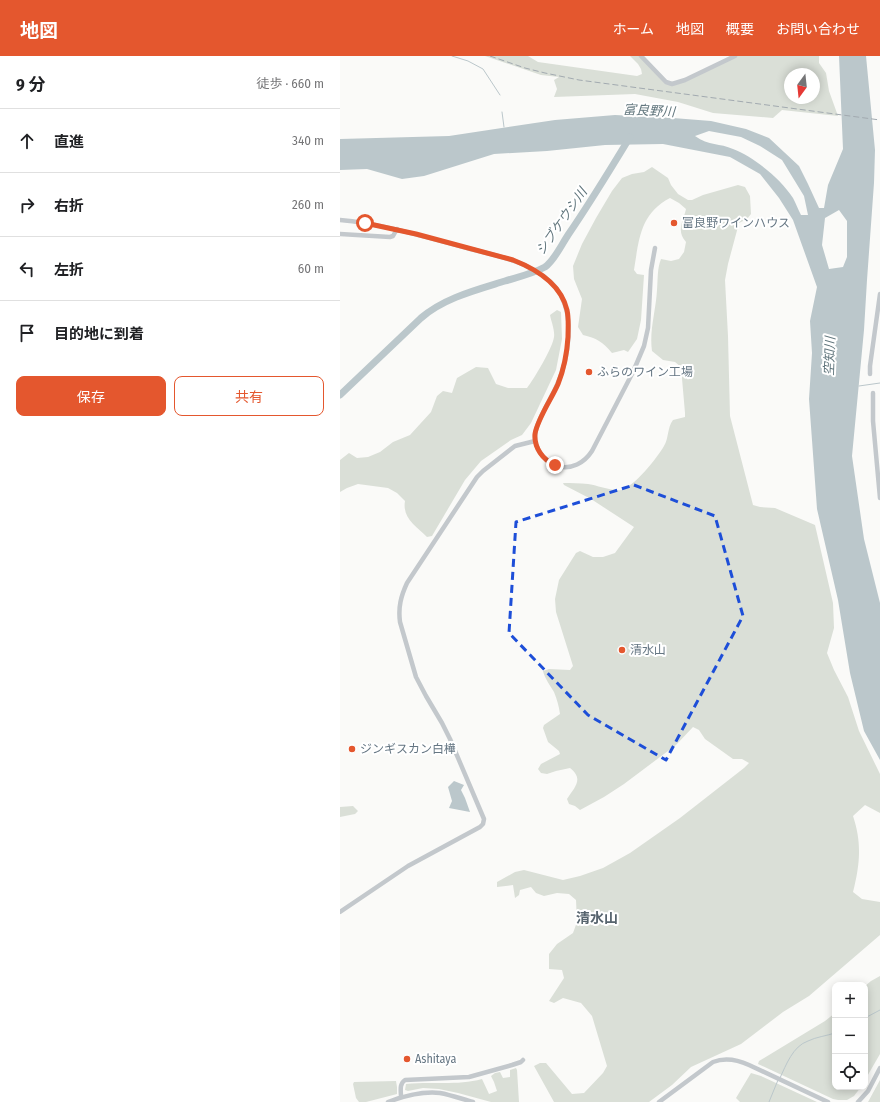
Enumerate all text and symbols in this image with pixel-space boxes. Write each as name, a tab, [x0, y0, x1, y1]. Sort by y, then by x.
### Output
text: 地図	[20, 19, 58, 42]
text: ホーム	[612, 21, 654, 38]
text: 地図	[676, 21, 704, 38]
text: 概要	[726, 21, 754, 38]
text: お問い合わせ	[776, 21, 860, 38]
north arrow	[784, 68, 820, 104]
text: 9 分	[16, 74, 45, 95]
text: 徒歩 · 660 m	[256, 76, 324, 91]
water label: 富良野川	[623, 102, 677, 119]
icon: ahead	[16, 130, 38, 152]
text: 直進	[54, 133, 84, 151]
text: 340 m	[292, 133, 324, 148]
water label: シブケウシ川	[533, 183, 591, 258]
icon: right	[16, 194, 38, 216]
text: 右折	[54, 197, 84, 215]
text: 260 m	[292, 197, 324, 212]
route start	[356, 214, 374, 232]
place label: 富良野ワインハウス	[682, 216, 790, 230]
marker: 富良野ワインハウス	[669, 218, 679, 228]
icon: left	[16, 258, 38, 280]
text: 左折	[54, 261, 84, 279]
text: 60 m	[298, 261, 324, 276]
icon: arrive	[16, 322, 38, 344]
text: 目的地に到着	[54, 325, 144, 343]
water label: 空知川	[821, 334, 838, 376]
place label: ふらのワイン工場	[597, 365, 693, 379]
marker: ふらのワイン工場	[584, 367, 594, 377]
button: 保存	[16, 376, 166, 416]
button: 共有	[174, 376, 324, 416]
route end	[546, 456, 564, 474]
place label: 清水山	[630, 643, 666, 657]
marker: 清水山	[617, 645, 627, 655]
place label: ジンギスカン白樺	[360, 742, 456, 756]
marker: ジンギスカン白樺	[347, 744, 357, 754]
district label: 清水山	[576, 910, 618, 927]
map controls	[832, 982, 868, 1090]
button: +	[832, 982, 868, 1018]
button: −	[832, 1018, 868, 1054]
place label: Ashitaya	[415, 1052, 457, 1066]
marker: Ashitaya	[402, 1054, 412, 1064]
button: locate	[832, 1054, 868, 1090]

